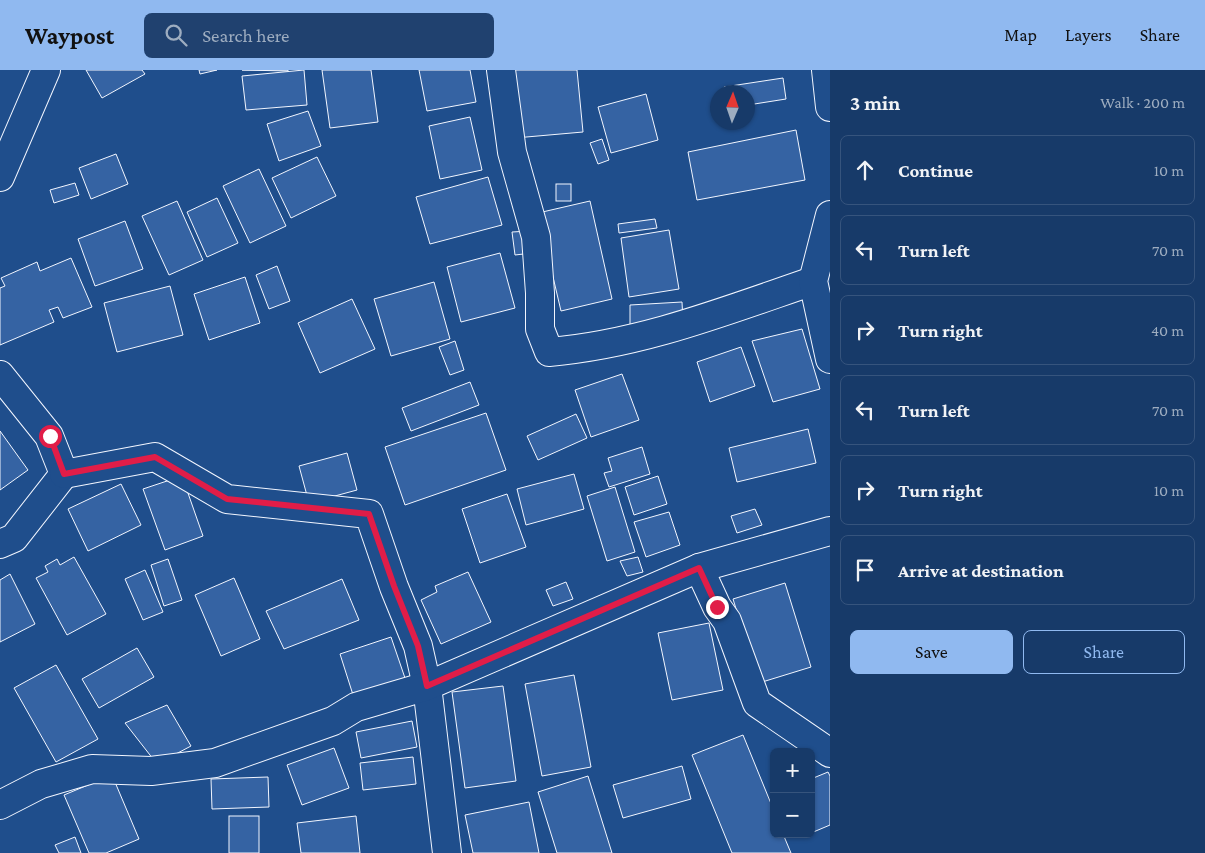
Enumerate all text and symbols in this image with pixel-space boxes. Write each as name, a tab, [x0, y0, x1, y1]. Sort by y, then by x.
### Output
search box	[144, 13, 494, 58]
icon: search	[162, 21, 190, 49]
text: Waypost	[25, 22, 114, 49]
text: Search here	[202, 25, 289, 46]
text: Map	[1004, 25, 1037, 45]
text: Layers	[1065, 25, 1112, 45]
text: Share	[1140, 25, 1180, 45]
north arrow	[710, 85, 755, 130]
text: 3 min	[850, 91, 900, 115]
text: Walk · 200 m	[1100, 94, 1185, 111]
icon: ahead	[851, 156, 879, 184]
text: Continue	[898, 160, 973, 181]
text: 10 m	[1154, 162, 1184, 179]
icon: left	[851, 236, 879, 264]
text: Turn left	[898, 240, 970, 261]
text: 70 m	[1152, 242, 1184, 259]
icon: right	[851, 316, 879, 344]
text: Turn right	[898, 320, 983, 341]
text: 40 m	[1151, 322, 1184, 339]
icon: left	[851, 396, 879, 424]
text: Turn left	[898, 400, 970, 421]
text: 70 m	[1152, 402, 1184, 419]
route start	[39, 425, 62, 448]
icon: right	[851, 476, 879, 504]
text: Turn right	[898, 480, 983, 501]
text: 10 m	[1154, 482, 1184, 499]
icon: arrive	[851, 556, 879, 584]
text: Arrive at destination	[898, 560, 1064, 581]
route end	[706, 596, 729, 619]
button: Save	[850, 630, 1013, 674]
button: Share	[1023, 630, 1185, 674]
map controls	[770, 748, 815, 838]
button: +	[770, 748, 815, 793]
button: −	[770, 793, 815, 838]

